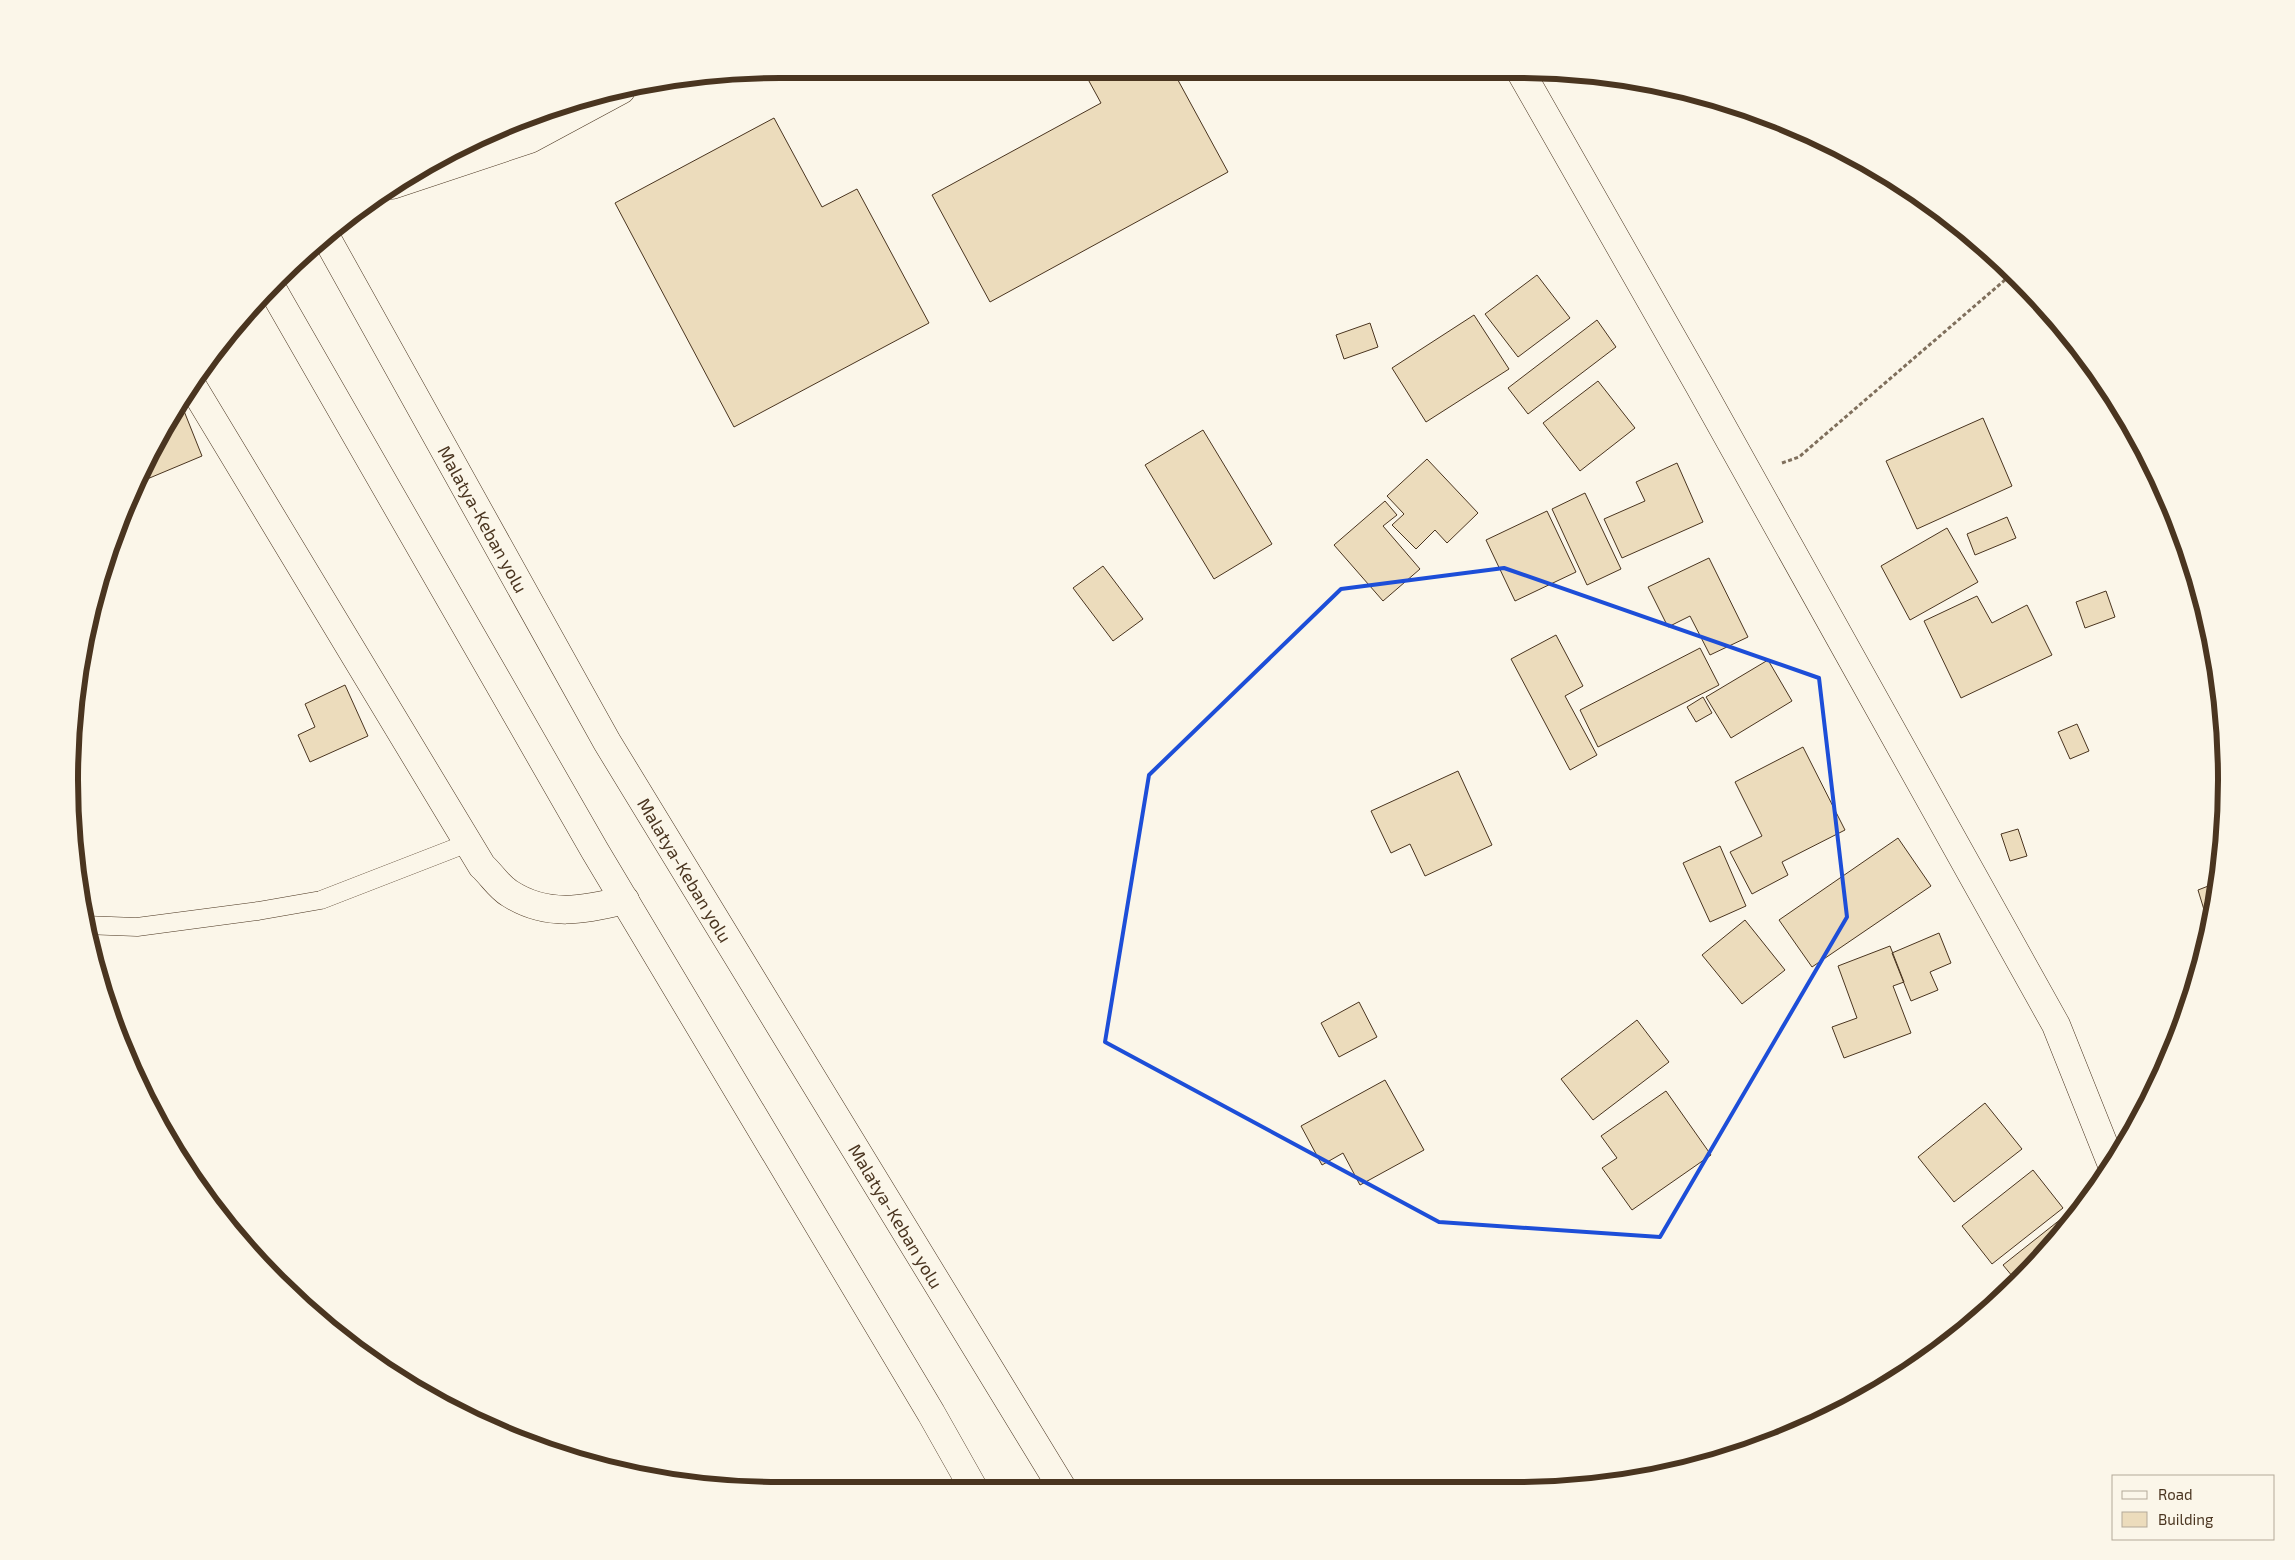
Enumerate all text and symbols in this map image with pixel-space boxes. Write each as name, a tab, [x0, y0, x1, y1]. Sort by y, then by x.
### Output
street label: Malatya-Keban yolu	[433, 442, 533, 596]
street label: Malatya-Keban yolu	[633, 794, 737, 946]
street label: Malatya-Keban yolu	[844, 1140, 948, 1292]
legend	[2112, 1475, 2275, 1540]
text: Road	[2158, 1485, 2193, 1503]
text: Building	[2158, 1510, 2214, 1528]

